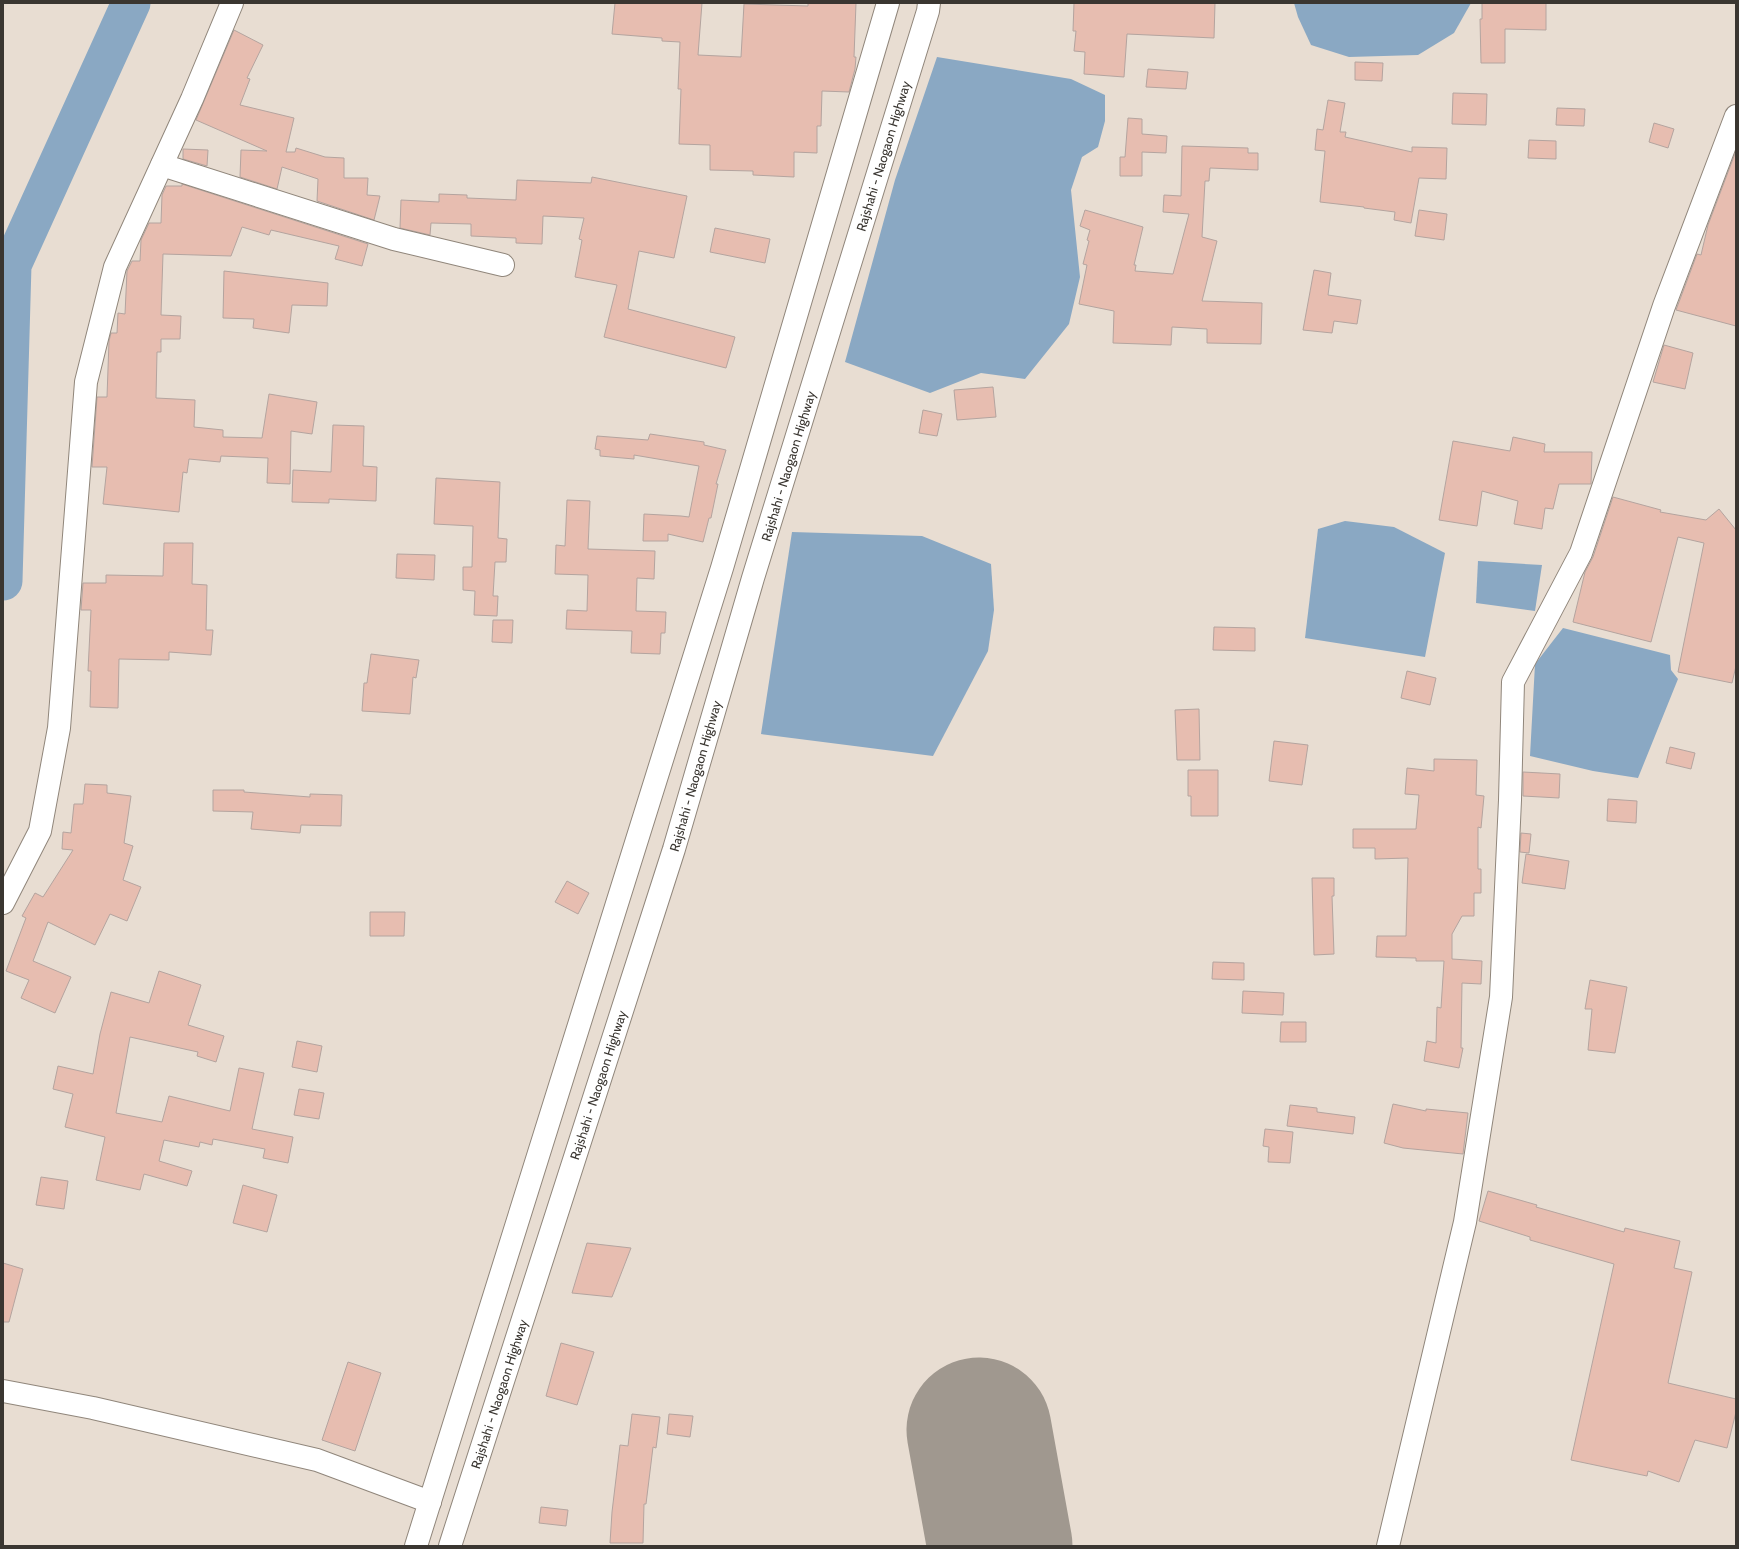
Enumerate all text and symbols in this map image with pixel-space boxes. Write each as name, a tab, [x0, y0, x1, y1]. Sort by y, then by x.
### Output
street label: Rajshahi - Naogaon Highway	[853, 79, 915, 233]
street label: Rajshahi - Naogaon Highway	[758, 389, 820, 543]
street label: Rajshahi - Naogaon Highway	[666, 698, 725, 854]
street label: Rajshahi - Naogaon Highway	[566, 1008, 631, 1162]
street label: Rajshahi - Naogaon Highway	[467, 1317, 532, 1471]

